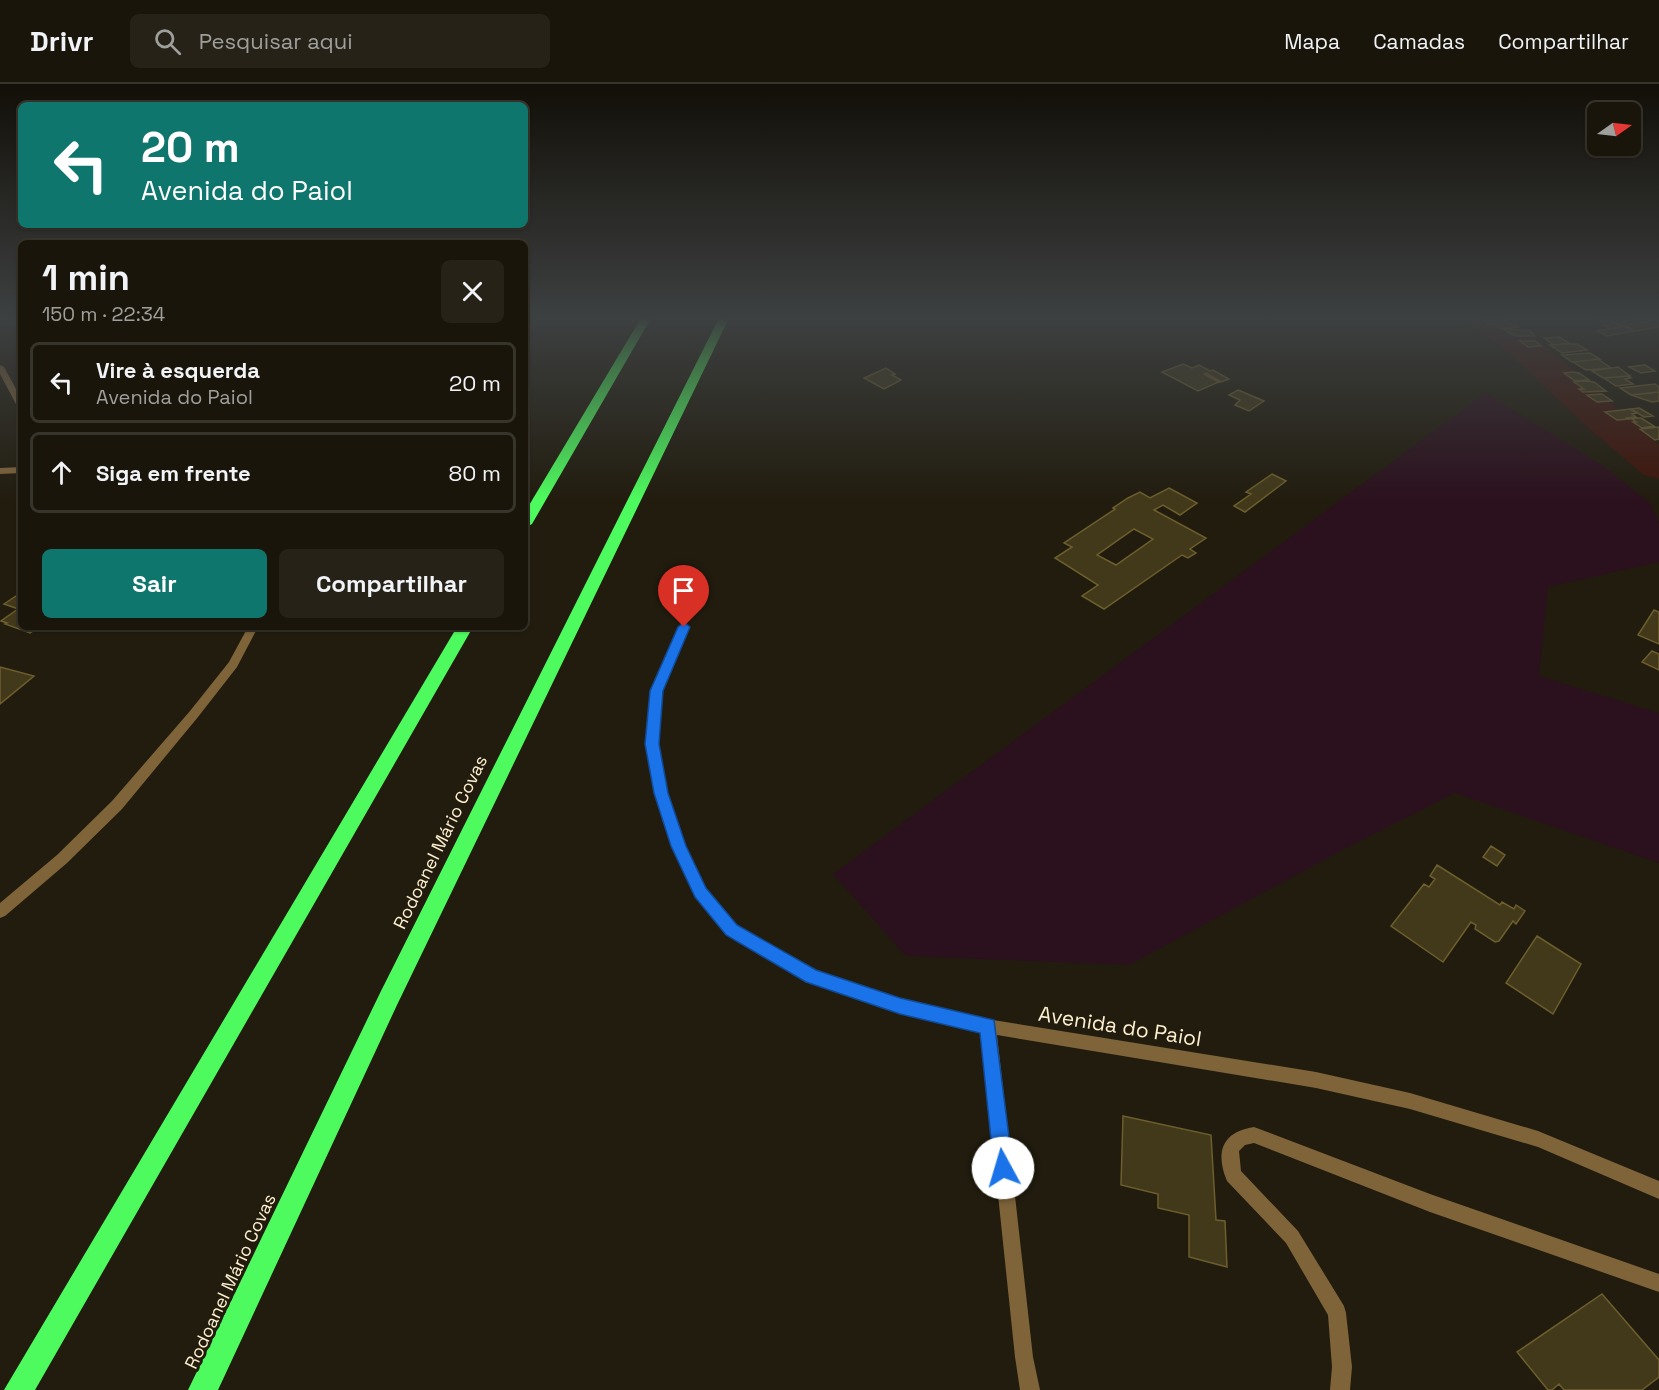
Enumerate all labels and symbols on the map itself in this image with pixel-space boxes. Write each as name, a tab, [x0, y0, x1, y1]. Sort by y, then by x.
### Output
north arrow	[1587, 102, 1641, 156]
pin	[658, 565, 709, 627]
street label: Rodoanel Mário Covas	[388, 751, 492, 933]
street label: Avenida do Paiol	[1036, 1000, 1204, 1052]
position arrow	[971, 1136, 1035, 1200]
street label: Rodoanel Mário Covas	[179, 1190, 281, 1372]

